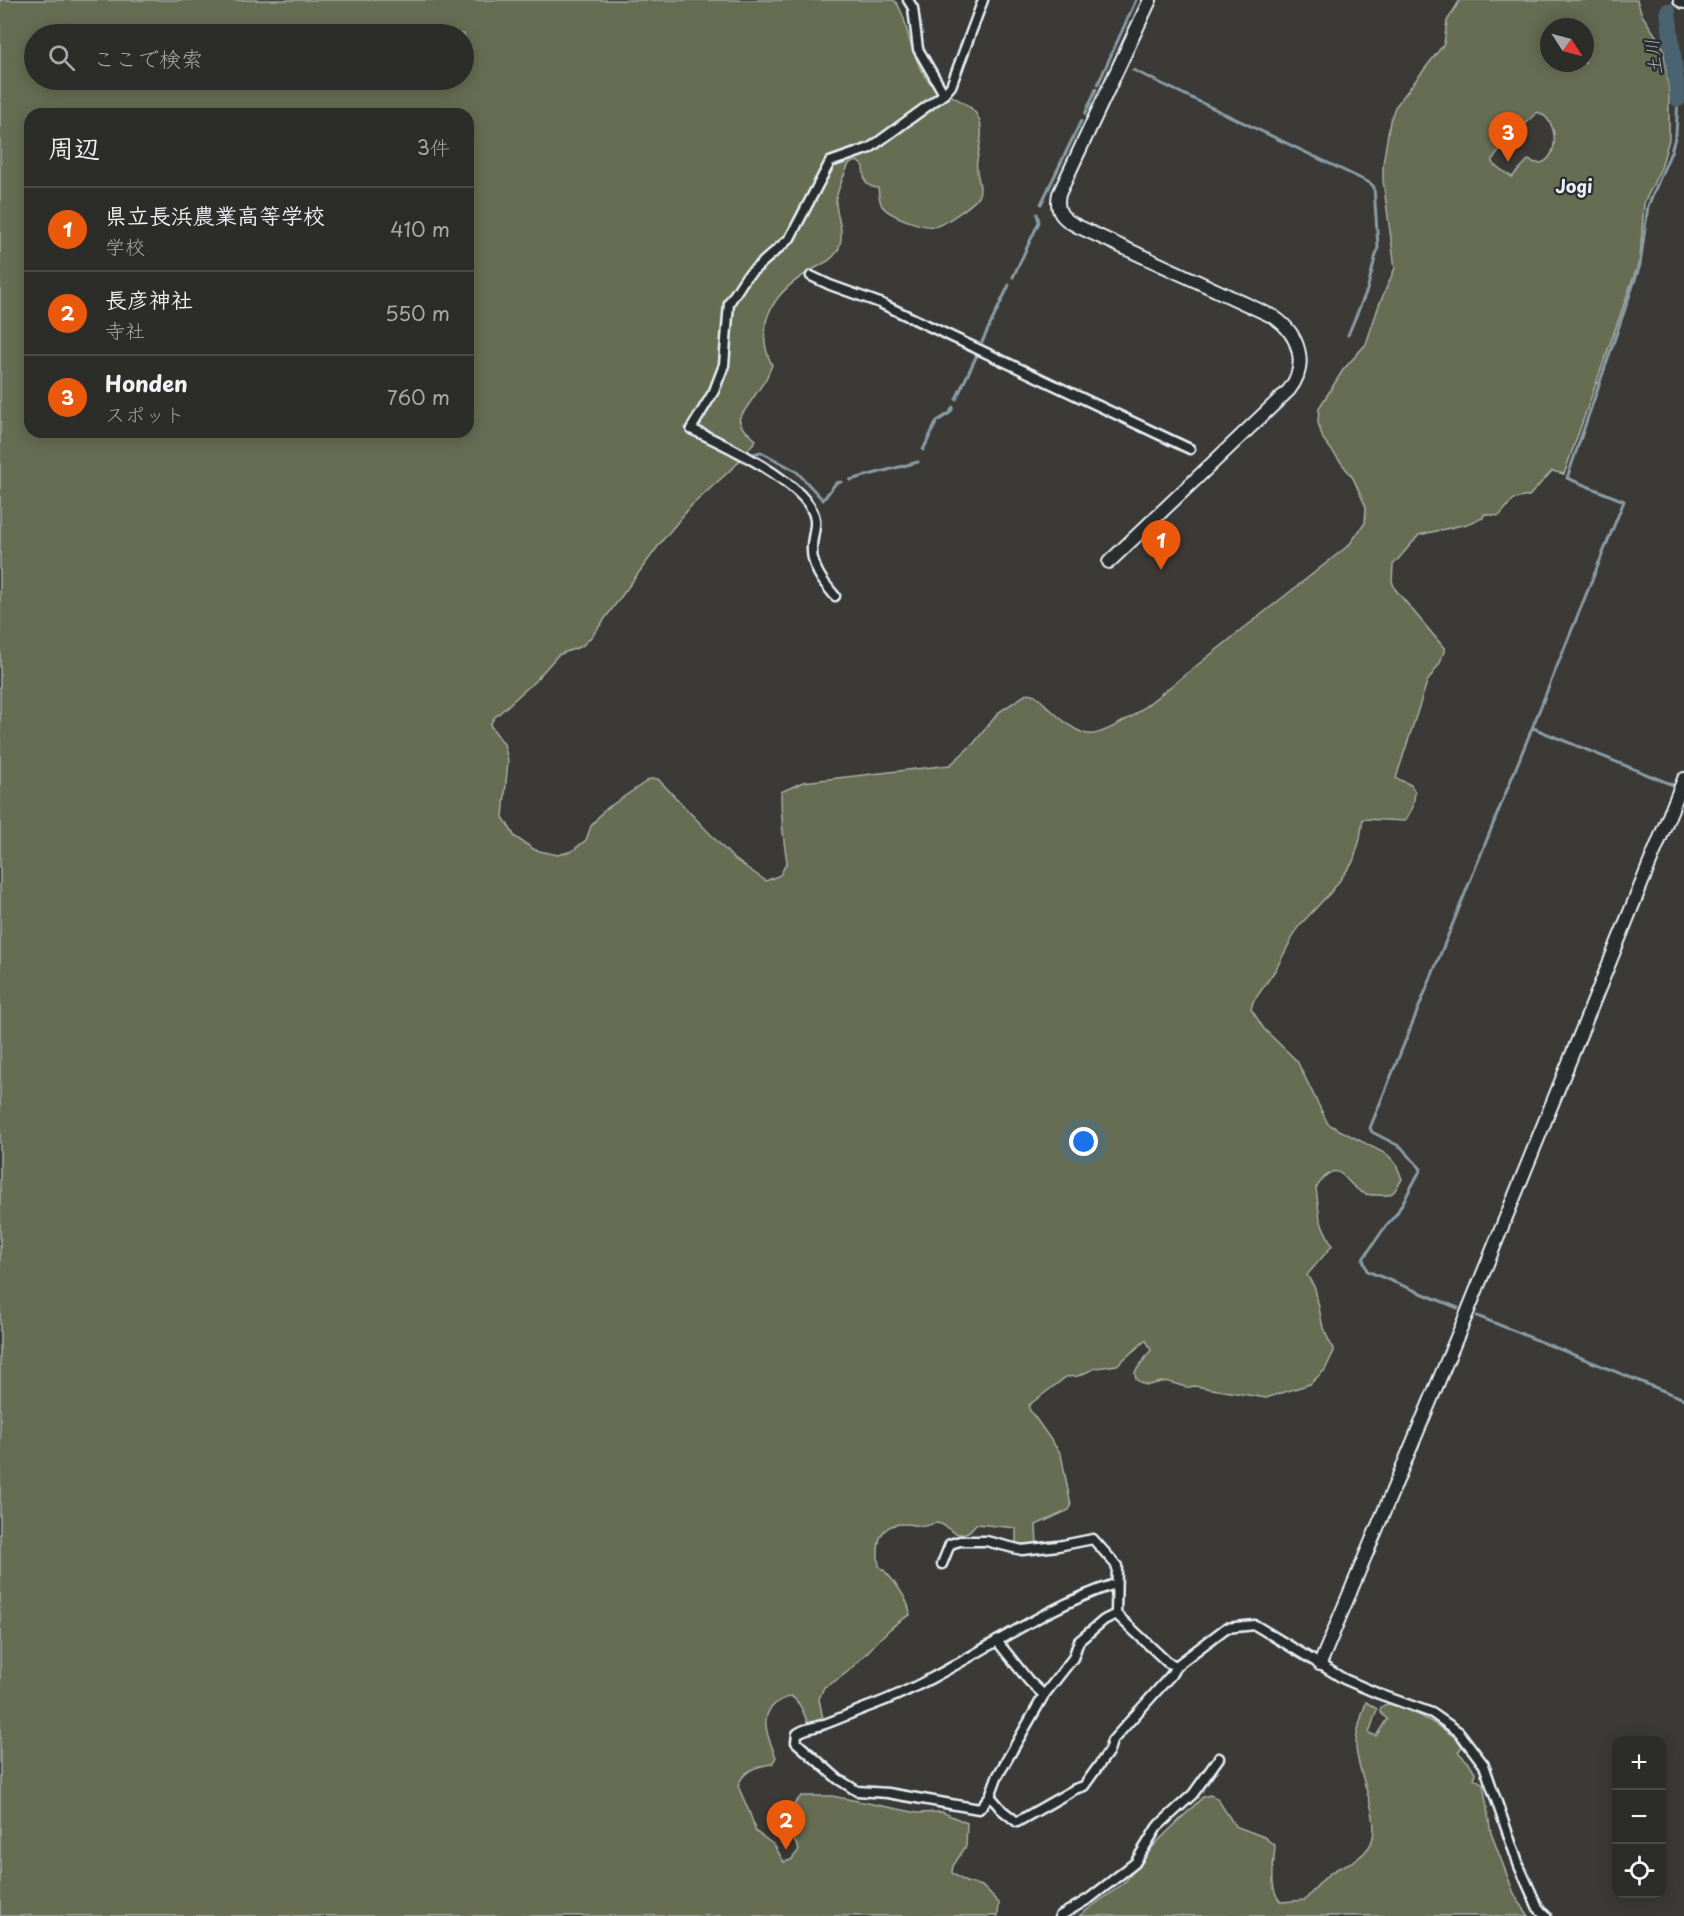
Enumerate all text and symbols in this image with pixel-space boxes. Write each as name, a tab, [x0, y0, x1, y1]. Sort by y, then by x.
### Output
north arrow	[1540, 18, 1594, 72]
search box	[24, 24, 474, 90]
water label: 土川	[1637, 38, 1668, 77]
icon: search	[45, 41, 78, 74]
text: ここで検索	[93, 41, 203, 74]
pin: 3	[1488, 112, 1528, 162]
text: 周辺	[48, 128, 100, 167]
text: 3件	[417, 132, 450, 162]
district label: Jogi	[1555, 172, 1593, 199]
text: 県立長浜農業高等学校	[105, 198, 325, 231]
text: 1	[63, 214, 72, 244]
text: 410 m	[390, 214, 450, 244]
text: 学校	[105, 231, 145, 261]
text: 長彦神社	[105, 282, 193, 315]
text: 2	[60, 298, 75, 328]
text: 550 m	[385, 298, 450, 328]
text: 寺社	[105, 315, 145, 345]
text: Honden	[105, 366, 188, 399]
text: 3	[61, 382, 74, 412]
text: 760 m	[387, 382, 450, 412]
text: スポット	[105, 399, 185, 429]
pin: 1	[1142, 520, 1180, 570]
your location	[1069, 1127, 1098, 1156]
map controls	[1612, 1736, 1666, 1898]
button: +	[1612, 1736, 1666, 1790]
button: −	[1612, 1790, 1666, 1844]
pin: 2	[766, 1800, 806, 1850]
button: locate	[1612, 1844, 1666, 1898]

